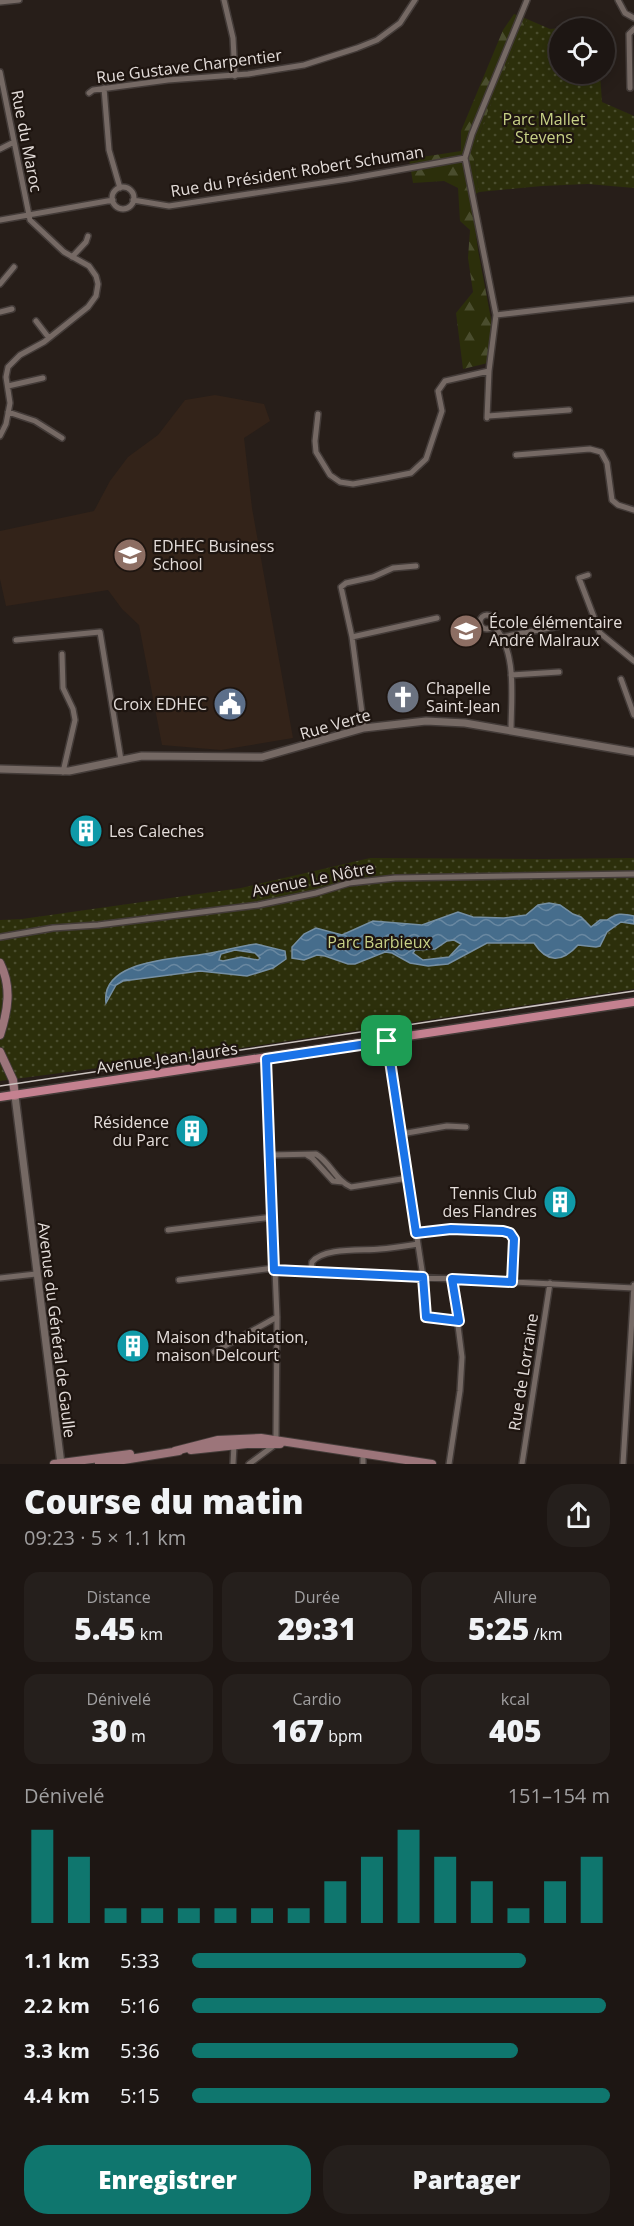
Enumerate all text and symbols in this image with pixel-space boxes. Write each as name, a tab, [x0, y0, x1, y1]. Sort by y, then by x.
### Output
map controls	[549, 18, 615, 84]
button: locate	[549, 18, 615, 84]
street label: Rue Gustave Charpentier	[95, 44, 284, 88]
street label: Rue du Maroc	[6, 88, 48, 194]
park label: Parc Mallet Stevens	[503, 108, 586, 148]
street label: Rue du Président Robert Schuman	[169, 140, 425, 202]
place label: EDHEC Business School	[153, 535, 274, 575]
school or university icon: EDHEC Business School	[112, 537, 148, 573]
place label: École élémentaire André Malraux	[489, 611, 622, 651]
school or university icon: École élémentaire André Malraux	[448, 613, 484, 649]
place label: Chapelle Saint-Jean	[426, 677, 500, 717]
church icon: Chapelle Saint-Jean	[385, 679, 421, 715]
public building icon: Croix EDHEC	[212, 686, 248, 722]
place label: Croix EDHEC	[113, 693, 207, 715]
street label: Rue Verte	[297, 703, 373, 745]
building icon: Les Caleches	[68, 813, 104, 849]
place label: Les Caleches	[109, 820, 204, 842]
street label: Avenue Le Nôtre	[250, 856, 376, 902]
park label: Parc Barbieux	[327, 931, 431, 953]
pin	[361, 1015, 412, 1066]
icon: arrive	[370, 1024, 403, 1057]
street label: Avenue Jean Jaurès	[95, 1037, 239, 1079]
place label: Résidence du Parc	[93, 1111, 169, 1151]
building icon: Résidence du Parc	[174, 1113, 210, 1149]
place label: Tennis Club des Flandres	[443, 1182, 537, 1222]
building icon: Tennis Club des Flandres	[542, 1184, 578, 1220]
street label: Avenue du Général de Gaulle	[33, 1221, 81, 1439]
street label: Rue de Lorraine	[503, 1312, 543, 1432]
place label: Maison d'habitation, maison Delcourt	[156, 1326, 308, 1366]
building icon: Maison d'habitation, maison Delcourt	[115, 1328, 151, 1364]
text: Course du matin	[24, 1479, 304, 1524]
button: share	[547, 1484, 610, 1547]
text: 09:23 · 5 × 1.1 km	[24, 1524, 186, 1551]
text: Distance	[87, 1586, 151, 1608]
text: Durée	[294, 1586, 340, 1608]
text: Allure	[494, 1586, 537, 1608]
text: 5.45	[74, 1608, 136, 1649]
text: 29:31	[278, 1608, 356, 1649]
text: 5:25	[468, 1608, 529, 1649]
text: km	[136, 1623, 163, 1645]
text: /km	[529, 1623, 563, 1645]
text: Dénivelé	[86, 1688, 151, 1710]
text: Cardio	[293, 1688, 341, 1710]
text: kcal	[501, 1688, 530, 1710]
text: 30	[92, 1710, 127, 1751]
text: 167	[271, 1710, 324, 1751]
text: 405	[489, 1710, 542, 1751]
text: m	[127, 1725, 146, 1747]
text: bpm	[324, 1725, 363, 1747]
text: Dénivelé	[24, 1782, 105, 1809]
text: 151–154 m	[508, 1782, 610, 1809]
text: 1.1 km	[24, 1947, 90, 1974]
text: 5:33	[120, 1947, 160, 1974]
text: 2.2 km	[24, 1992, 90, 2019]
text: 5:16	[120, 1992, 160, 2019]
text: 3.3 km	[24, 2037, 90, 2064]
text: 5:36	[120, 2037, 160, 2064]
text: 4.4 km	[24, 2082, 90, 2109]
text: 5:15	[120, 2082, 160, 2109]
button: Enregistrer	[24, 2145, 311, 2214]
button: Partager	[323, 2145, 610, 2214]

